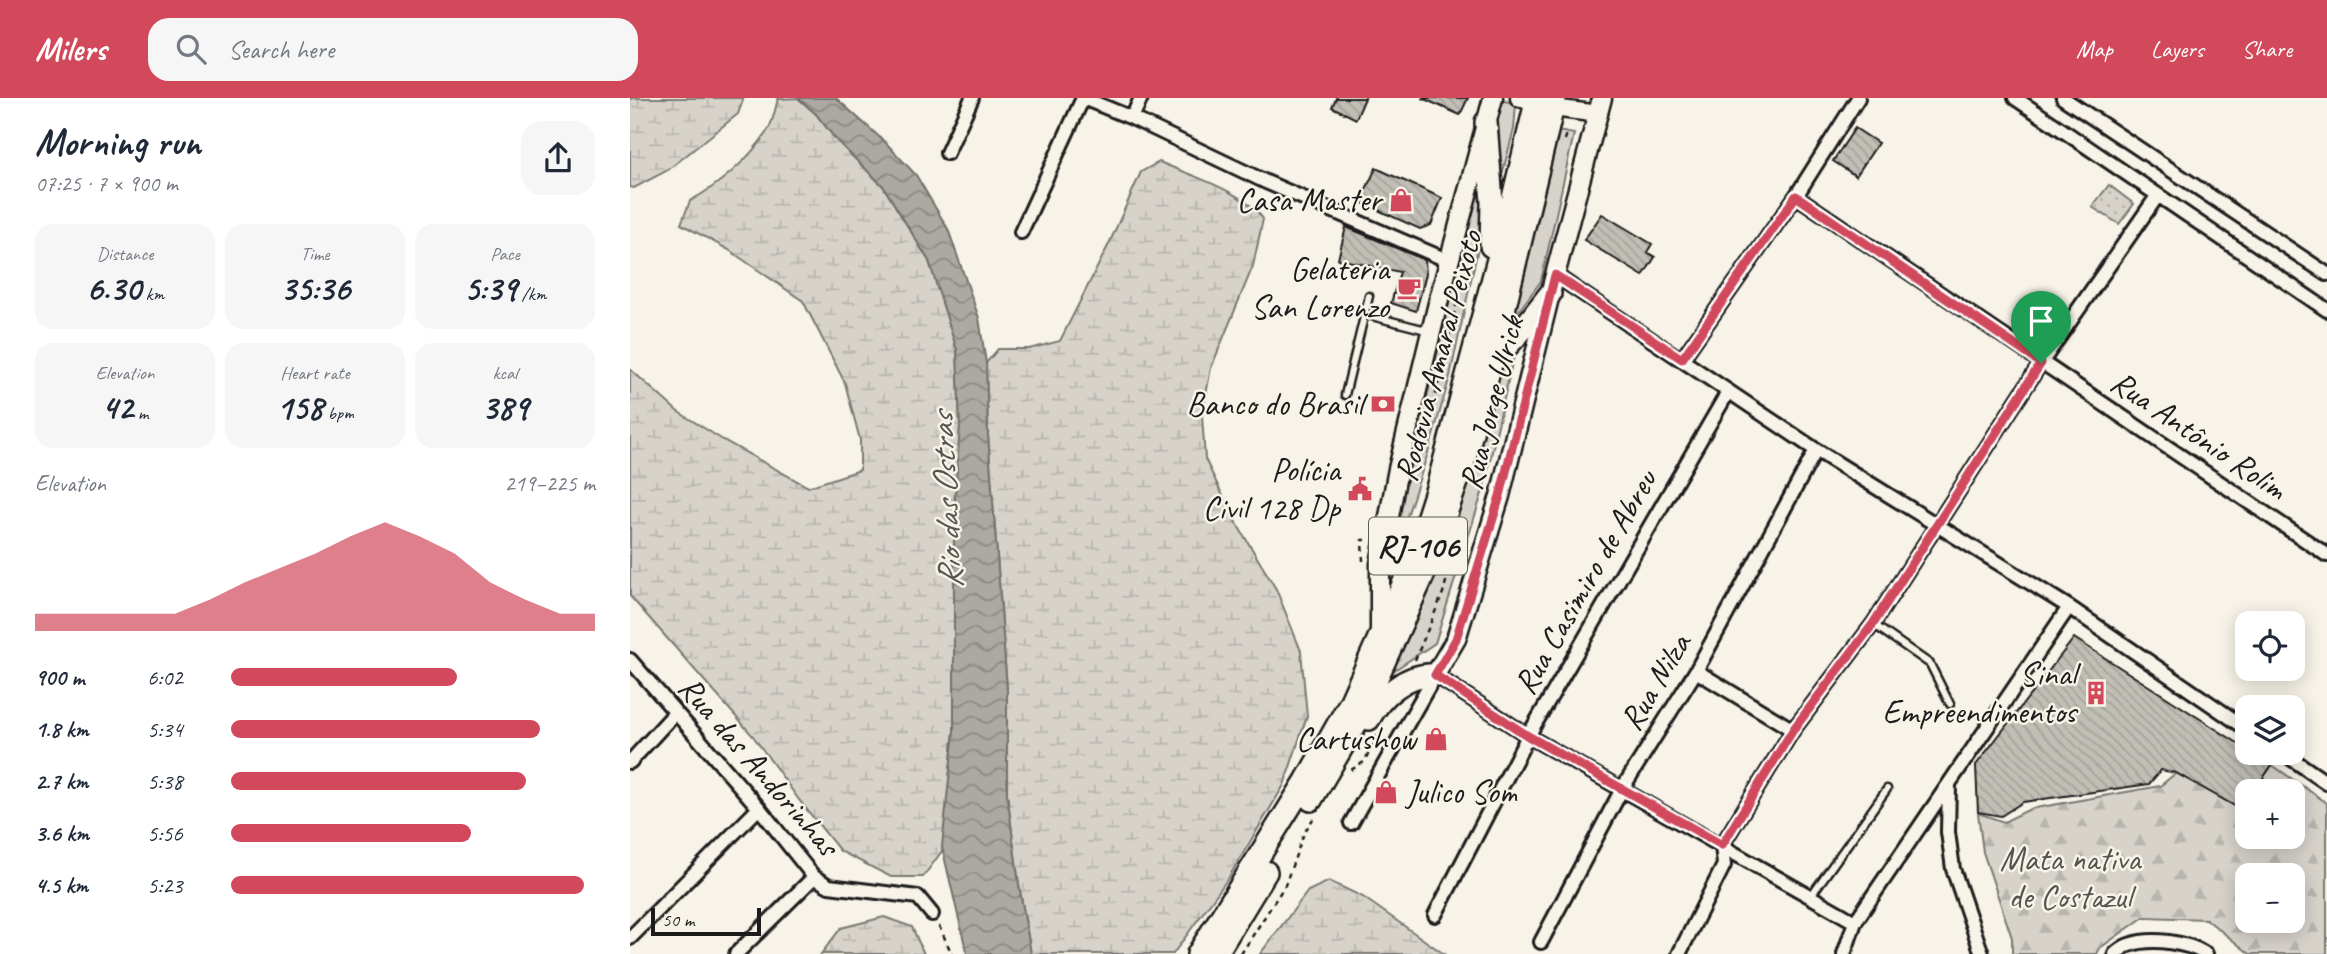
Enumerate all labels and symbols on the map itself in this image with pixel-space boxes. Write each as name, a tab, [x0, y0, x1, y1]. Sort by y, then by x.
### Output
place label: Casa Master	[1236, 179, 1384, 221]
shop icon: Casa Master	[1387, 186, 1415, 214]
street label: Rodovia Amaral Peixoto	[1384, 224, 1492, 486]
place label: Gelateria San Lorenzo	[1251, 248, 1391, 328]
cafe icon: Gelateria San Lorenzo	[1395, 274, 1423, 302]
pin	[2011, 291, 2071, 363]
street label: Rua Jorge Ulrick	[1449, 310, 1533, 494]
street label: Rua Antônio Rolim	[2103, 361, 2296, 510]
place label: Banco do Brasil	[1186, 383, 1368, 425]
bank icon: Banco do Brasil	[1369, 390, 1397, 418]
water label: Rio das Ostras	[919, 406, 973, 590]
place label: Polícia Civil 128 Dp	[1203, 449, 1342, 529]
street label: Rua Casimiro de Abreu	[1504, 461, 1667, 702]
public building icon: Polícia Civil 128 Dp	[1346, 475, 1374, 503]
road number: RJ-106	[1369, 518, 1467, 574]
street label: Rua Nilza	[1610, 624, 1701, 738]
place label: Sinal Empreendimentos	[1882, 653, 2081, 733]
street label: Rua das Andorinhas	[669, 667, 850, 867]
building icon: Sinal Empreendimentos	[2082, 679, 2110, 707]
place label: Cartushow	[1296, 718, 1419, 760]
shop icon: Cartushow	[1422, 725, 1450, 753]
place label: Julico Som	[1404, 771, 1518, 813]
shop icon: Julico Som	[1372, 778, 1400, 806]
park label: Mata nativa de Costazul	[2000, 838, 2142, 918]
scale bar	[651, 905, 761, 937]

